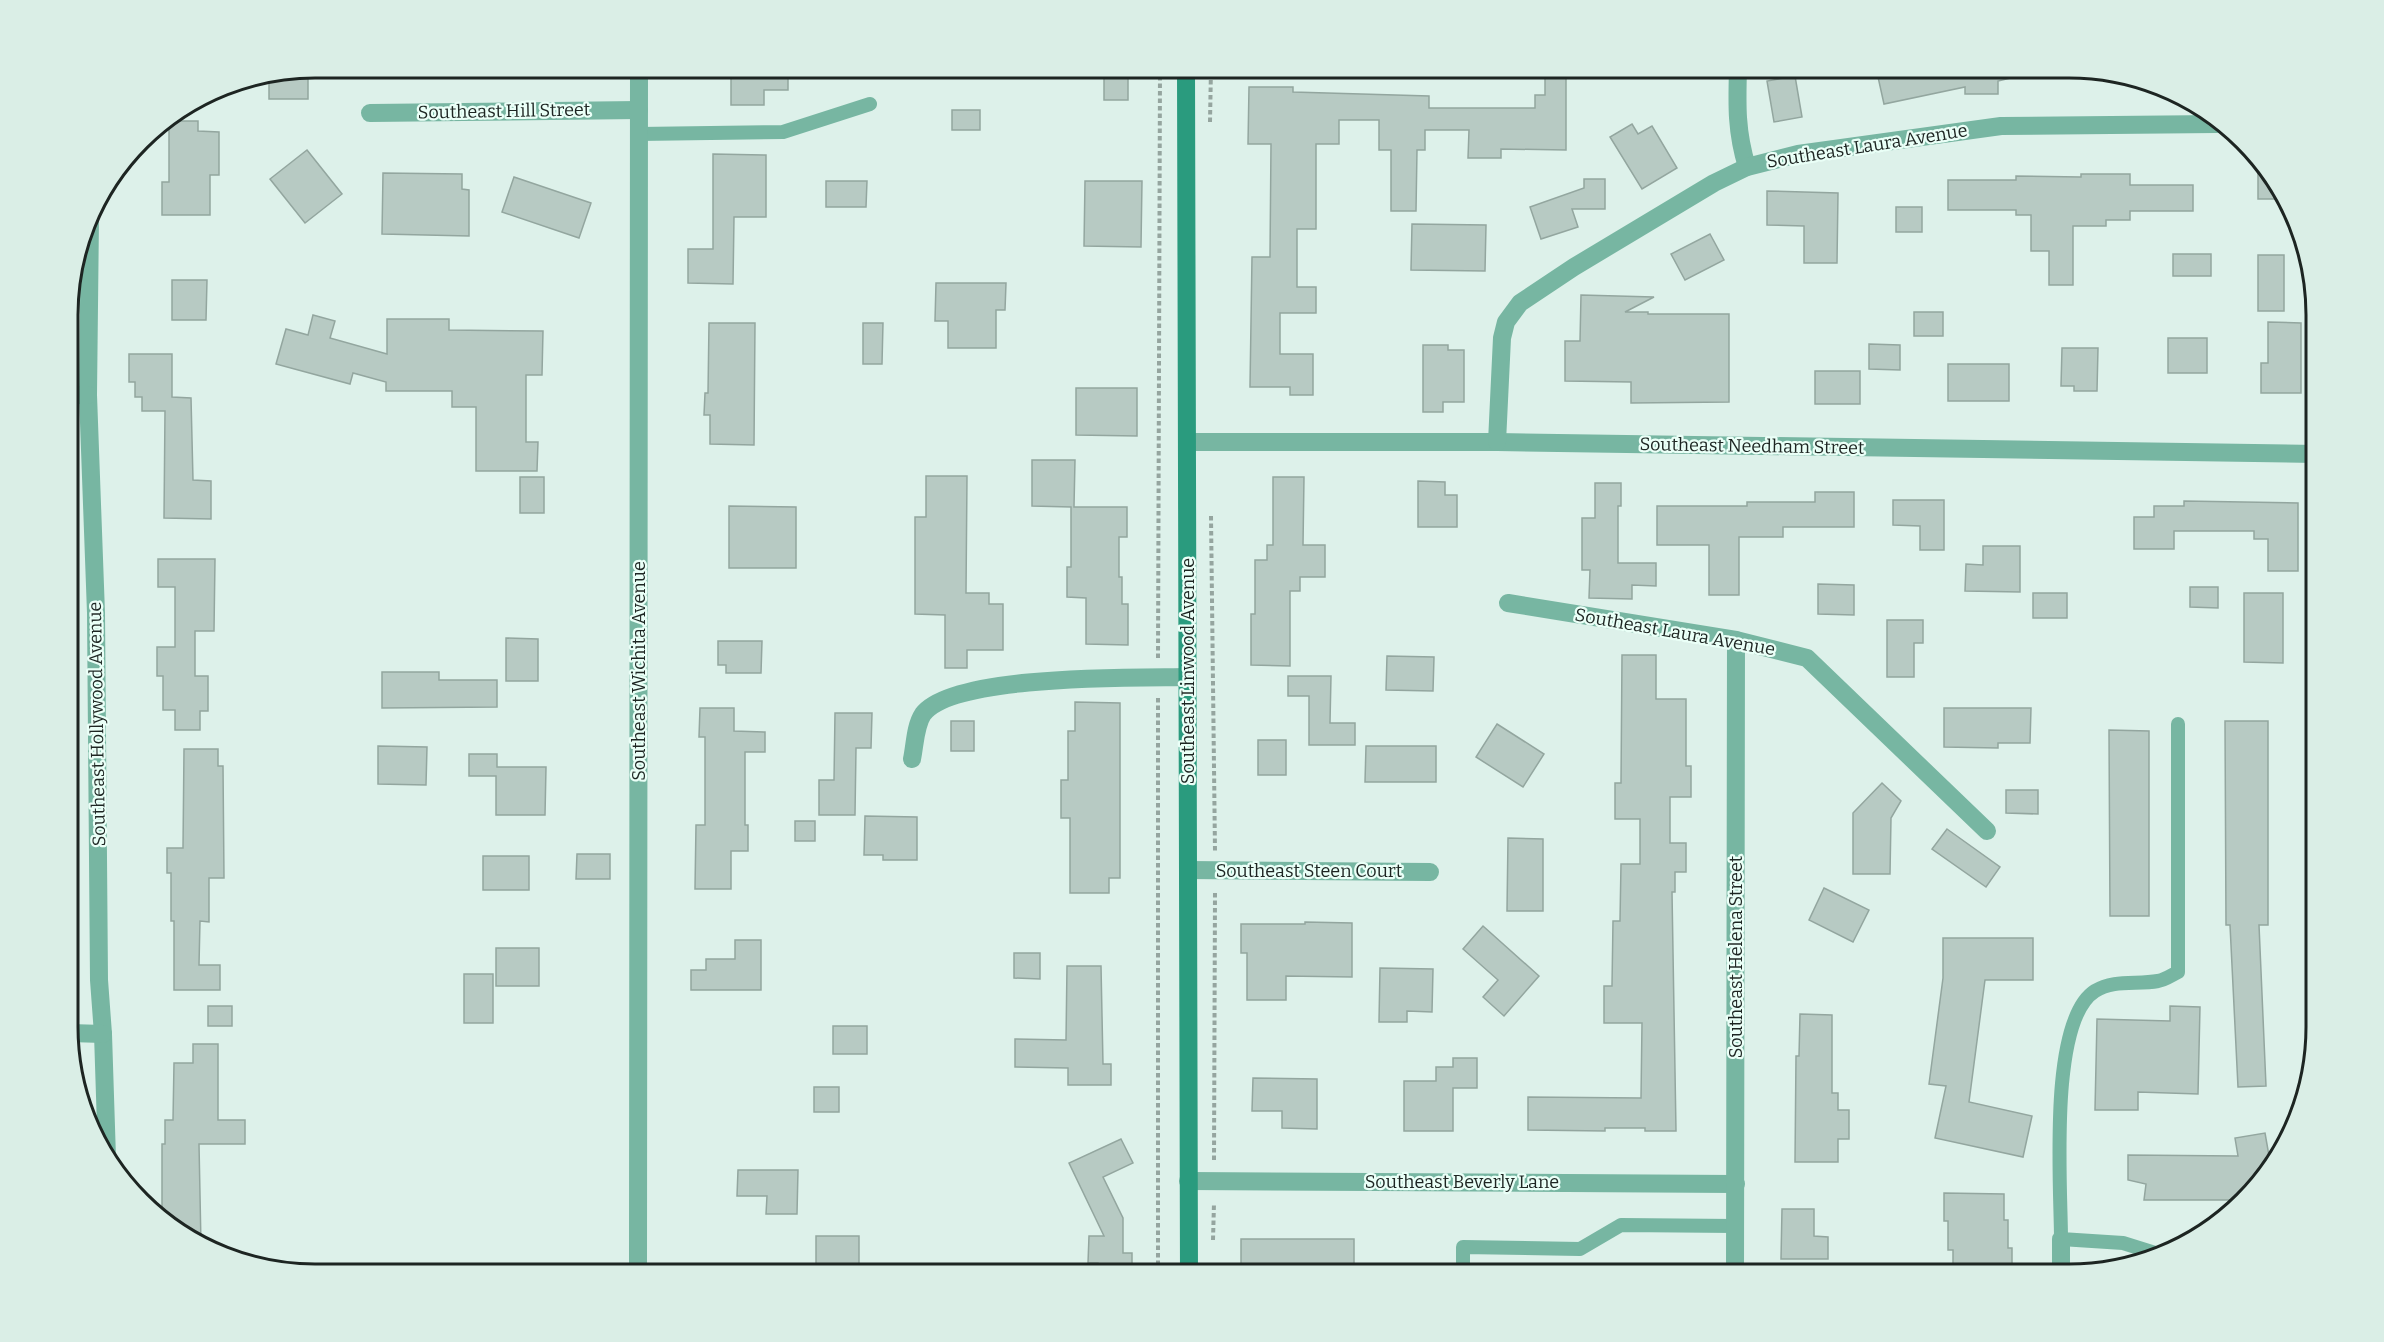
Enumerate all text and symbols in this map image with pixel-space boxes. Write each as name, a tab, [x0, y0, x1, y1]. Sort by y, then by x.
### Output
street label: Southeast Hill Street	[418, 98, 591, 124]
street label: Southeast Laura Avenue	[1765, 119, 1969, 173]
street label: Southeast Needham Street	[1639, 433, 1865, 459]
street label: Southeast Linwood Avenue	[1177, 558, 1199, 784]
street label: Southeast Wichita Avenue	[628, 561, 650, 781]
street label: Southeast Hollywood Avenue	[84, 601, 110, 847]
street label: Southeast Laura Avenue	[1573, 604, 1777, 660]
street label: Southeast Helena Street	[1725, 855, 1747, 1058]
street label: Southeast Steen Court	[1216, 860, 1403, 882]
street label: Southeast Beverly Lane	[1365, 1171, 1559, 1193]

